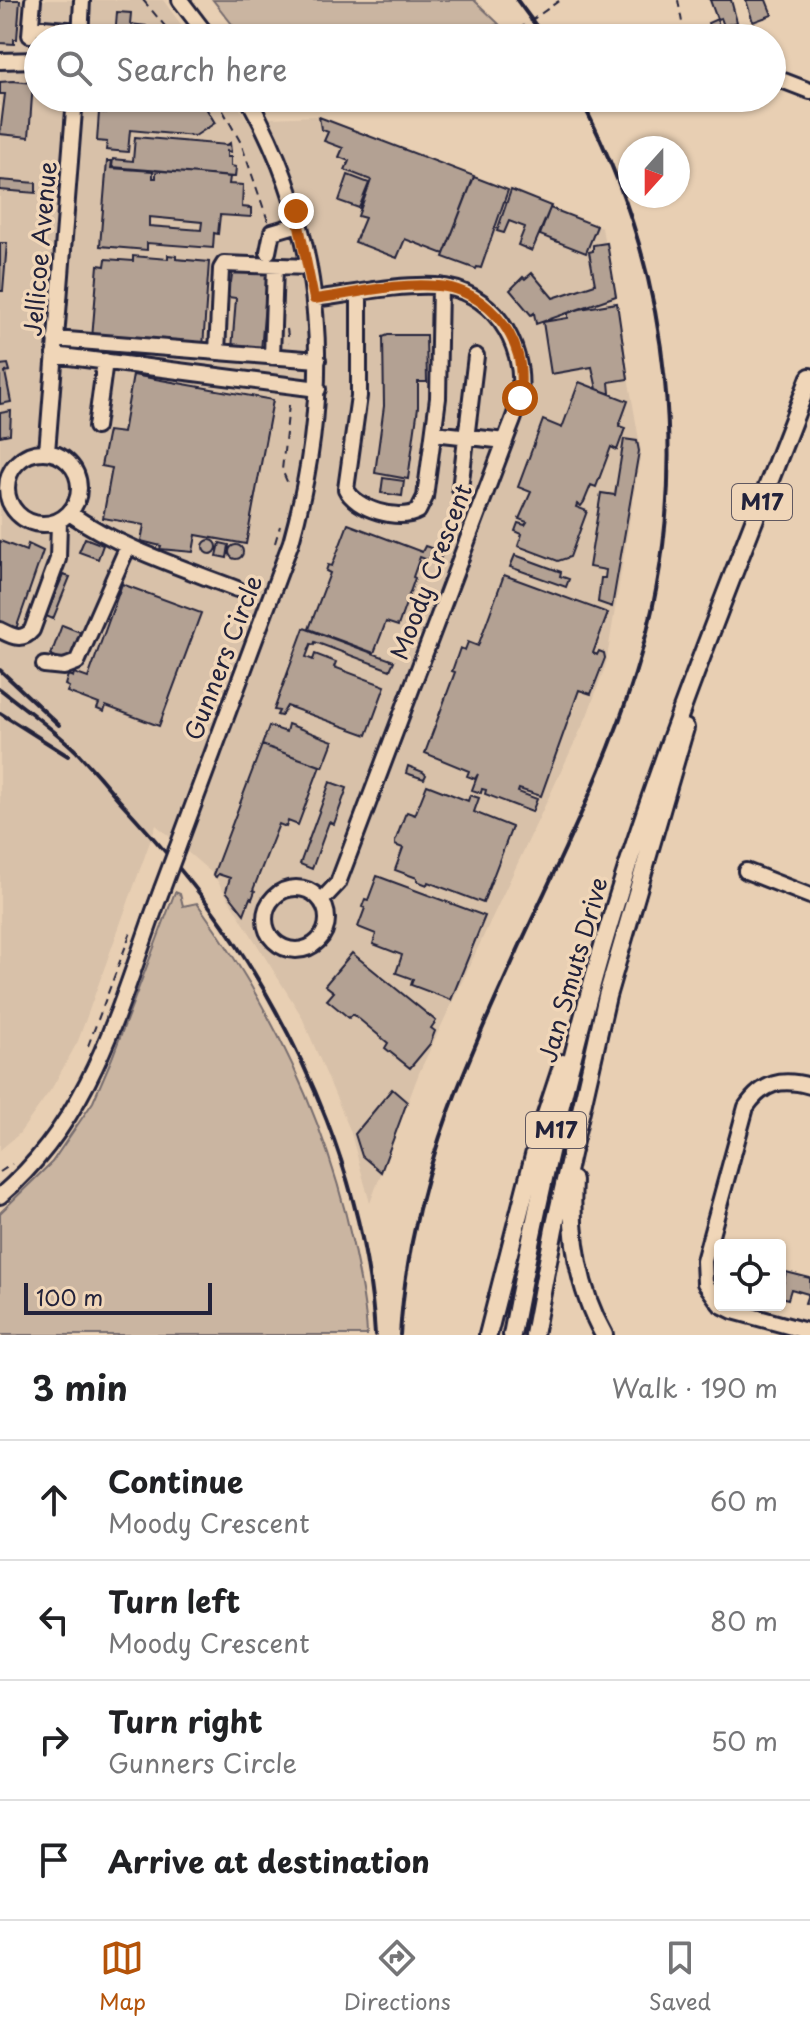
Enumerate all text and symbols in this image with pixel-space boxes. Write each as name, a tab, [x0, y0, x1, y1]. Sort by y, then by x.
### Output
search box	[24, 24, 786, 112]
icon: search	[52, 46, 96, 90]
text: Search here	[116, 46, 288, 91]
north arrow	[618, 136, 690, 208]
street label: Jellicoe Avenue	[13, 160, 65, 338]
route end	[278, 193, 314, 229]
route start	[502, 380, 538, 416]
street label: Moody Crescent	[380, 478, 480, 665]
road number: M17	[732, 484, 792, 520]
street label: Gunners Circle	[174, 569, 270, 745]
street label: Jan Smuts Drive	[528, 872, 616, 1066]
road number: M17	[526, 1112, 586, 1148]
map controls	[714, 1239, 786, 1311]
button: locate	[714, 1239, 786, 1311]
scale bar	[24, 1279, 212, 1315]
text: 100 m	[36, 1280, 103, 1313]
text: 3 min	[32, 1361, 128, 1413]
text: Walk · 190 m	[612, 1368, 778, 1407]
text: Continue	[108, 1458, 243, 1503]
icon: ahead	[32, 1478, 76, 1522]
text: 60 m	[710, 1481, 778, 1520]
text: Moody Crescent	[108, 1503, 310, 1542]
text: Turn left	[108, 1578, 240, 1623]
icon: left	[32, 1598, 76, 1642]
text: 80 m	[710, 1601, 778, 1640]
text: Moody Crescent	[108, 1623, 310, 1662]
text: Turn right	[108, 1698, 263, 1743]
icon: right	[32, 1718, 76, 1762]
text: 50 m	[711, 1721, 778, 1760]
text: Gunners Circle	[108, 1743, 297, 1782]
icon: arrive	[32, 1838, 76, 1882]
text: Arrive at destination	[108, 1838, 430, 1883]
tab: Map	[99, 1936, 146, 2017]
tab: Directions	[344, 1936, 451, 2017]
tab: Saved	[649, 1936, 711, 2017]

